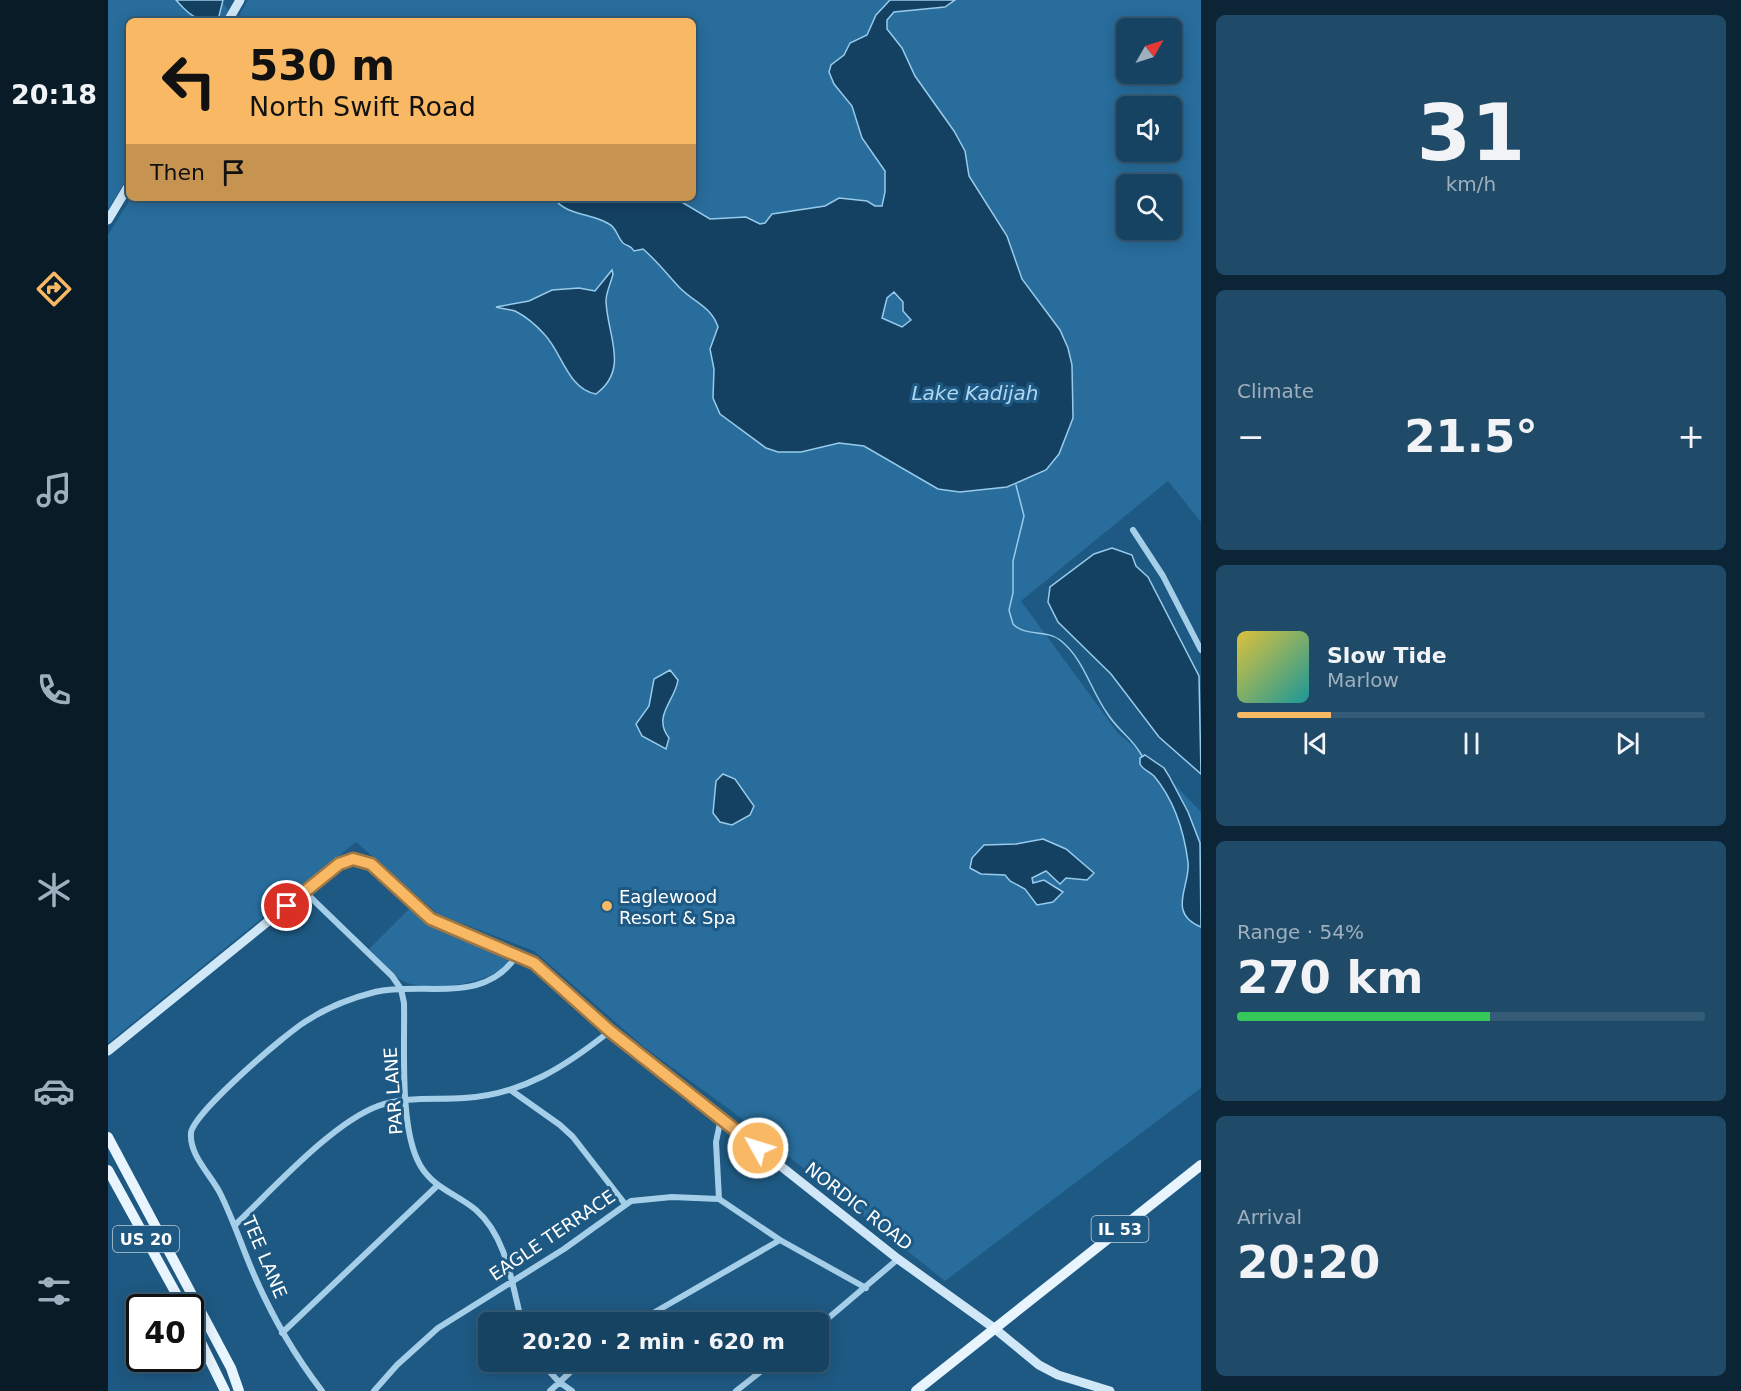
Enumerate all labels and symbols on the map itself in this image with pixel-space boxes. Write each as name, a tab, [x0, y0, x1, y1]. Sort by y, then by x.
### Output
north arrow	[1116, 18, 1182, 84]
water label: Lake Kadijah	[911, 381, 1039, 405]
pin	[261, 880, 312, 931]
place label: Eaglewood Resort & Spa	[619, 886, 736, 928]
marker: Eaglewood Resort & Spa	[600, 899, 614, 913]
street label: PAR LANE	[379, 1046, 407, 1136]
position arrow	[726, 1116, 790, 1180]
street label: NORDIC ROAD	[801, 1158, 917, 1254]
street label: EAGLE TERRACE	[485, 1185, 619, 1285]
street label: TEE LANE	[238, 1212, 292, 1301]
road number: IL 53	[1092, 1216, 1148, 1242]
road number: US 20	[113, 1226, 179, 1252]
speed limit sign: 40	[126, 1294, 204, 1372]

